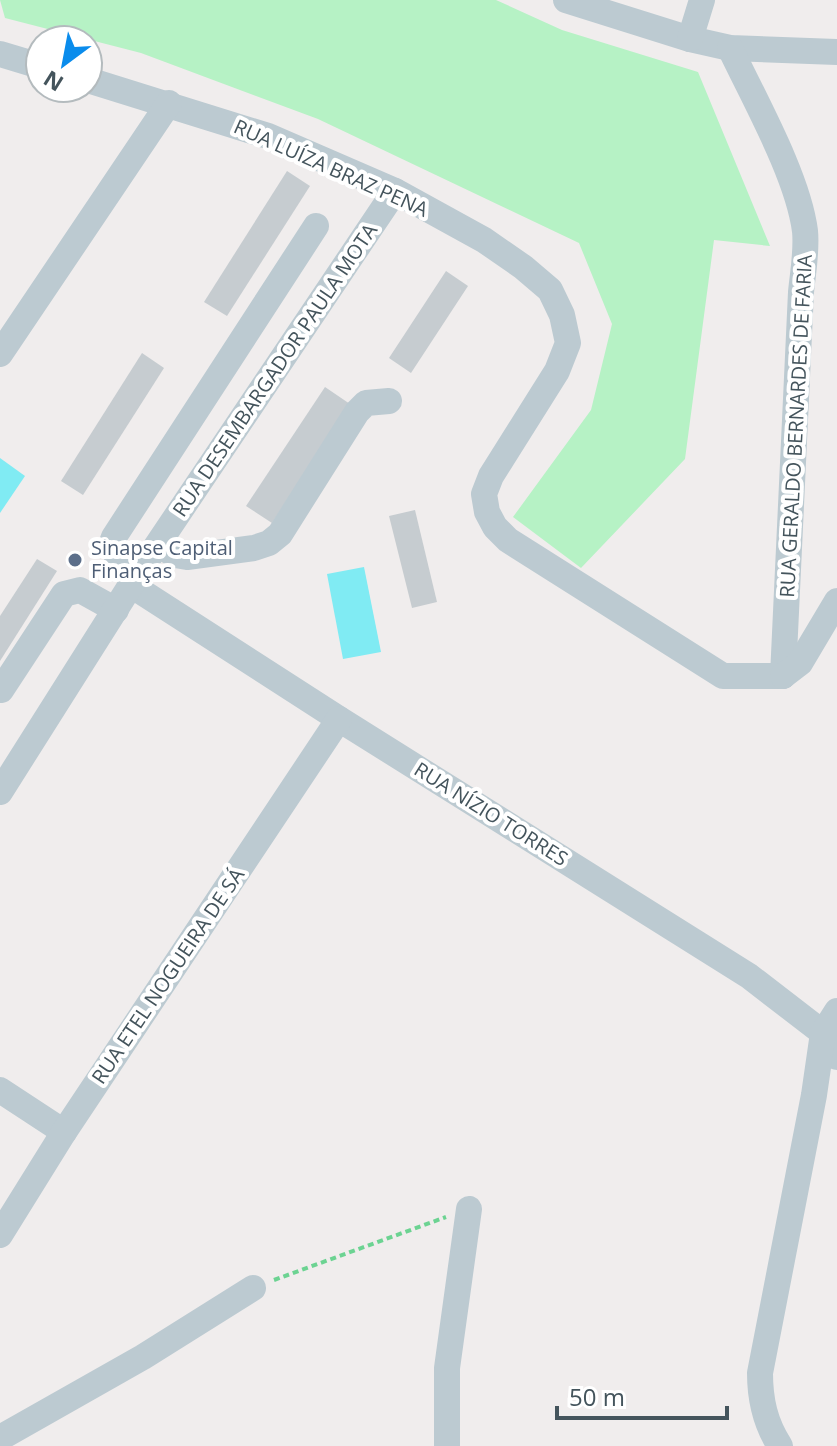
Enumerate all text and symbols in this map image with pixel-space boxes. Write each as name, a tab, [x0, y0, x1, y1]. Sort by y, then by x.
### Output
north arrow	[24, 24, 104, 104]
text: N	[37, 64, 68, 99]
street label: RUA LUÍZA BRAZ PENA	[230, 112, 433, 223]
street label: RUA DESEMBARGADOR PAULA MOTA	[166, 218, 383, 521]
street label: RUA GERALDO BERNARDES DE FARIA	[773, 253, 818, 598]
place label: Sinapse Capital Finanças	[91, 534, 233, 584]
marker: Sinapse Capital Finanças	[66, 551, 84, 569]
street label: RUA NÍZIO TORRES	[409, 755, 573, 872]
street label: RUA ETEL NOGUEIRA DE SÁ	[85, 862, 250, 1089]
scale bar	[557, 1370, 727, 1420]
text: 50 m	[569, 1380, 625, 1413]

